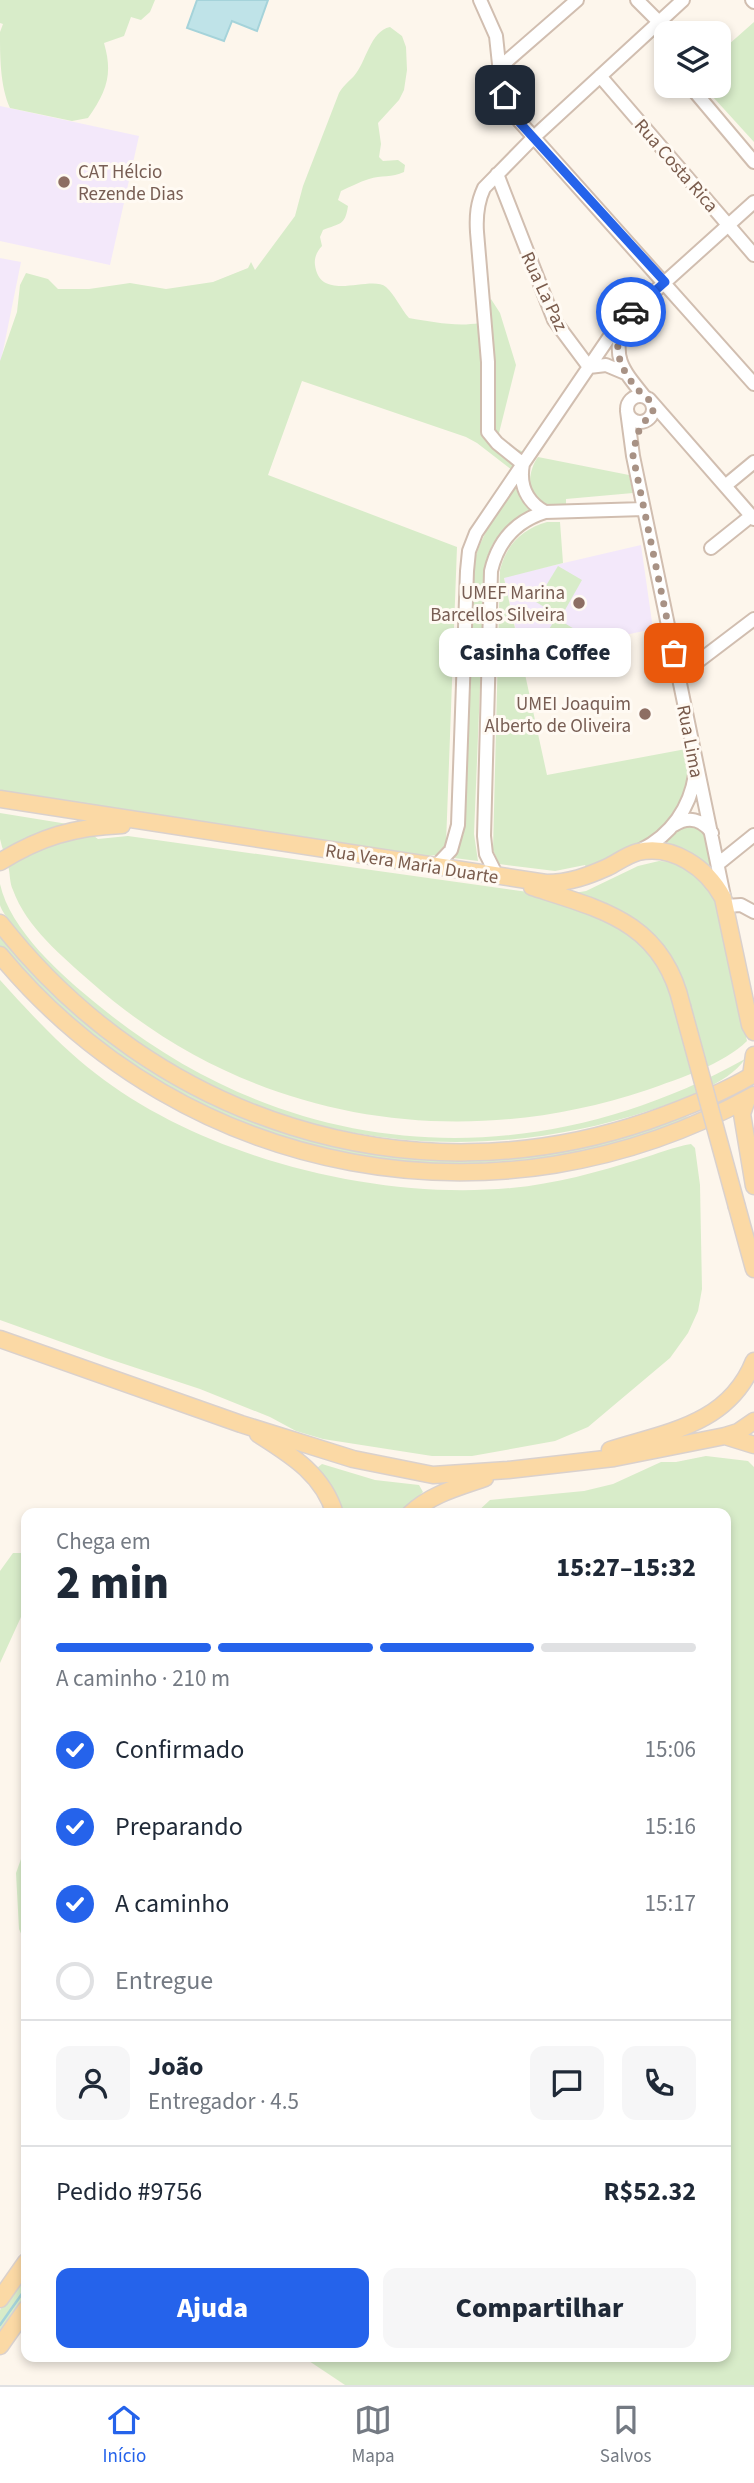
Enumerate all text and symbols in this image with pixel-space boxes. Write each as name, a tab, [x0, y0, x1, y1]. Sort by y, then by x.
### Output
map controls	[654, 21, 731, 98]
button: layers	[654, 21, 731, 98]
pin	[475, 65, 535, 125]
icon: home	[486, 76, 524, 114]
street label: Rua Costa Rica	[628, 113, 724, 219]
place label: CAT Hélcio Rezende Dias	[78, 159, 183, 208]
marker: CAT Hélcio Rezende Dias	[56, 174, 72, 190]
street label: Rua La Paz	[514, 248, 574, 336]
courier	[596, 277, 666, 347]
icon: car	[612, 293, 650, 331]
place label: UMEF Marina Barcellos Silveira	[430, 580, 565, 629]
marker: UMEF Marina Barcellos Silveira	[571, 595, 587, 611]
pin	[644, 623, 704, 683]
callout: Casinha Coffee	[440, 628, 632, 678]
icon: bag	[655, 634, 693, 672]
text: Casinha Coffee	[459, 636, 611, 669]
place label: UMEI Joaquim Alberto de Oliveira	[485, 691, 631, 740]
street label: Rua Lima	[669, 703, 710, 780]
marker: UMEI Joaquim Alberto de Oliveira	[637, 706, 653, 722]
street label: Rua Vera Maria Duarte	[323, 837, 500, 891]
text: Chega em	[56, 1525, 151, 1558]
text: 15:27–15:32	[556, 1549, 696, 1586]
text: 2 min	[56, 1551, 169, 1616]
text: A caminho · 210 m	[56, 1662, 230, 1695]
icon: check	[56, 1731, 94, 1769]
text: Confirmado	[115, 1731, 244, 1768]
text: 15:06	[645, 1733, 696, 1766]
icon: check	[56, 1808, 94, 1846]
text: Preparando	[115, 1808, 243, 1845]
text: 15:16	[645, 1810, 696, 1843]
icon: check	[56, 1885, 94, 1923]
text: A caminho	[115, 1885, 229, 1922]
text: 15:17	[645, 1887, 696, 1920]
text: Entregue	[115, 1962, 213, 1999]
button: person	[56, 2046, 130, 2120]
button: chat	[530, 2046, 604, 2120]
button: phone	[622, 2046, 696, 2120]
text: João	[148, 2048, 204, 2085]
text: Entregador · 4.5	[148, 2085, 299, 2118]
text: Pedido #9756	[56, 2173, 202, 2210]
text: R$52.32	[604, 2173, 696, 2210]
button: Ajuda	[56, 2268, 369, 2348]
button: Compartilhar	[383, 2268, 696, 2348]
tab: Início	[103, 2401, 146, 2470]
tab: Mapa	[351, 2401, 395, 2470]
tab: Salvos	[600, 2401, 651, 2470]

